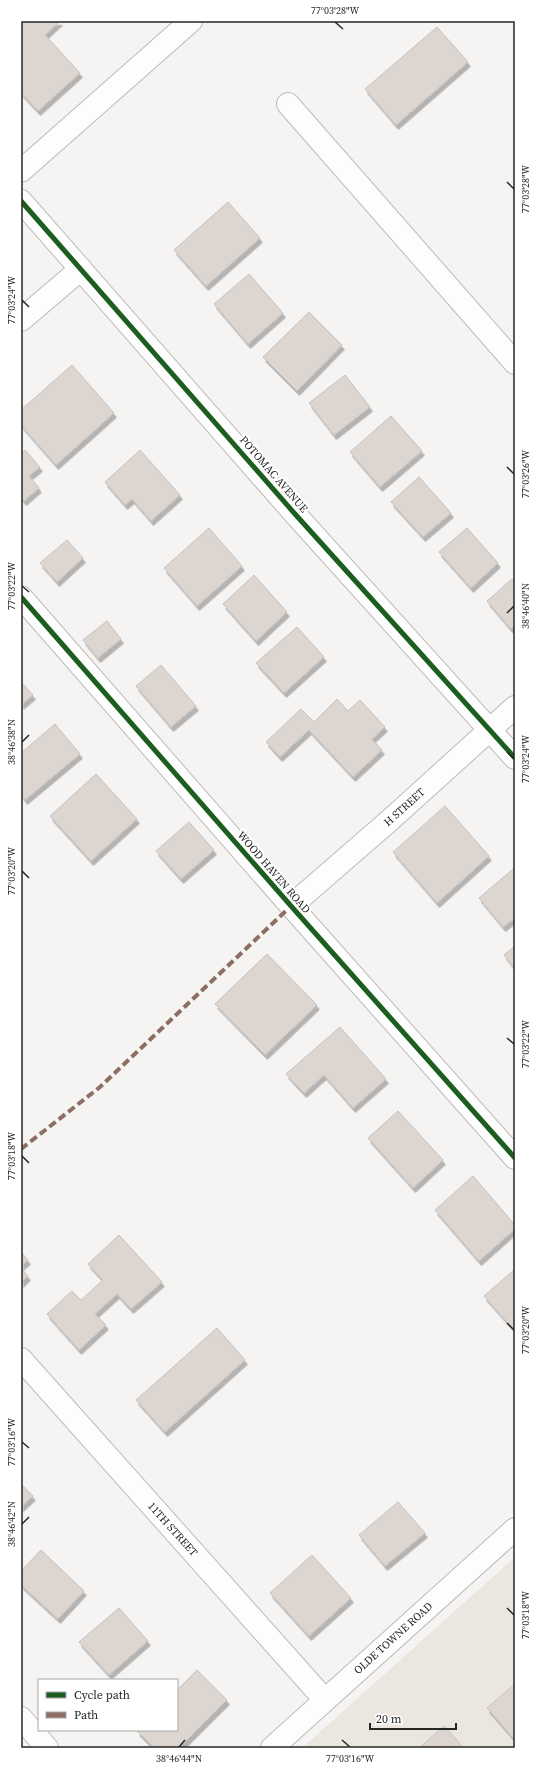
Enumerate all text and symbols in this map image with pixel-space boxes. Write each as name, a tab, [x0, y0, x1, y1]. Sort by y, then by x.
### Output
text: 77°03'28"W	[311, 4, 360, 17]
text: 77°03'28"W	[519, 164, 532, 213]
text: 77°03'24"W	[5, 275, 18, 324]
street label: POTOMAC AVENUE	[236, 433, 311, 516]
text: 77°03'26"W	[519, 449, 532, 498]
text: 77°03'22"W	[5, 561, 18, 610]
text: 38°46'40"N	[519, 583, 532, 629]
text: 38°46'38"N	[5, 719, 18, 765]
text: 77°03'24"W	[519, 734, 532, 783]
street label: H STREET	[381, 785, 428, 830]
street label: WOOD HAVEN ROAD	[234, 828, 314, 917]
text: 77°03'20"W	[5, 846, 18, 895]
text: 77°03'22"W	[519, 1019, 532, 1068]
text: 77°03'18"W	[5, 1131, 18, 1180]
text: 77°03'20"W	[519, 1305, 532, 1354]
text: 77°03'16"W	[5, 1417, 18, 1466]
street label: 11TH STREET	[144, 1499, 201, 1560]
text: 38°46'42"N	[5, 1501, 18, 1547]
text: 77°03'18"W	[519, 1590, 532, 1639]
street label: OLDE TOWNE ROAD	[351, 1599, 436, 1678]
legend	[38, 1679, 178, 1731]
text: Cycle path	[74, 1687, 130, 1703]
scale bar	[370, 1705, 456, 1731]
text: Path	[74, 1707, 98, 1723]
text: 20 m	[376, 1711, 402, 1727]
text: 38°46'44"N	[156, 1752, 202, 1765]
text: 77°03'16"W	[326, 1752, 375, 1765]

